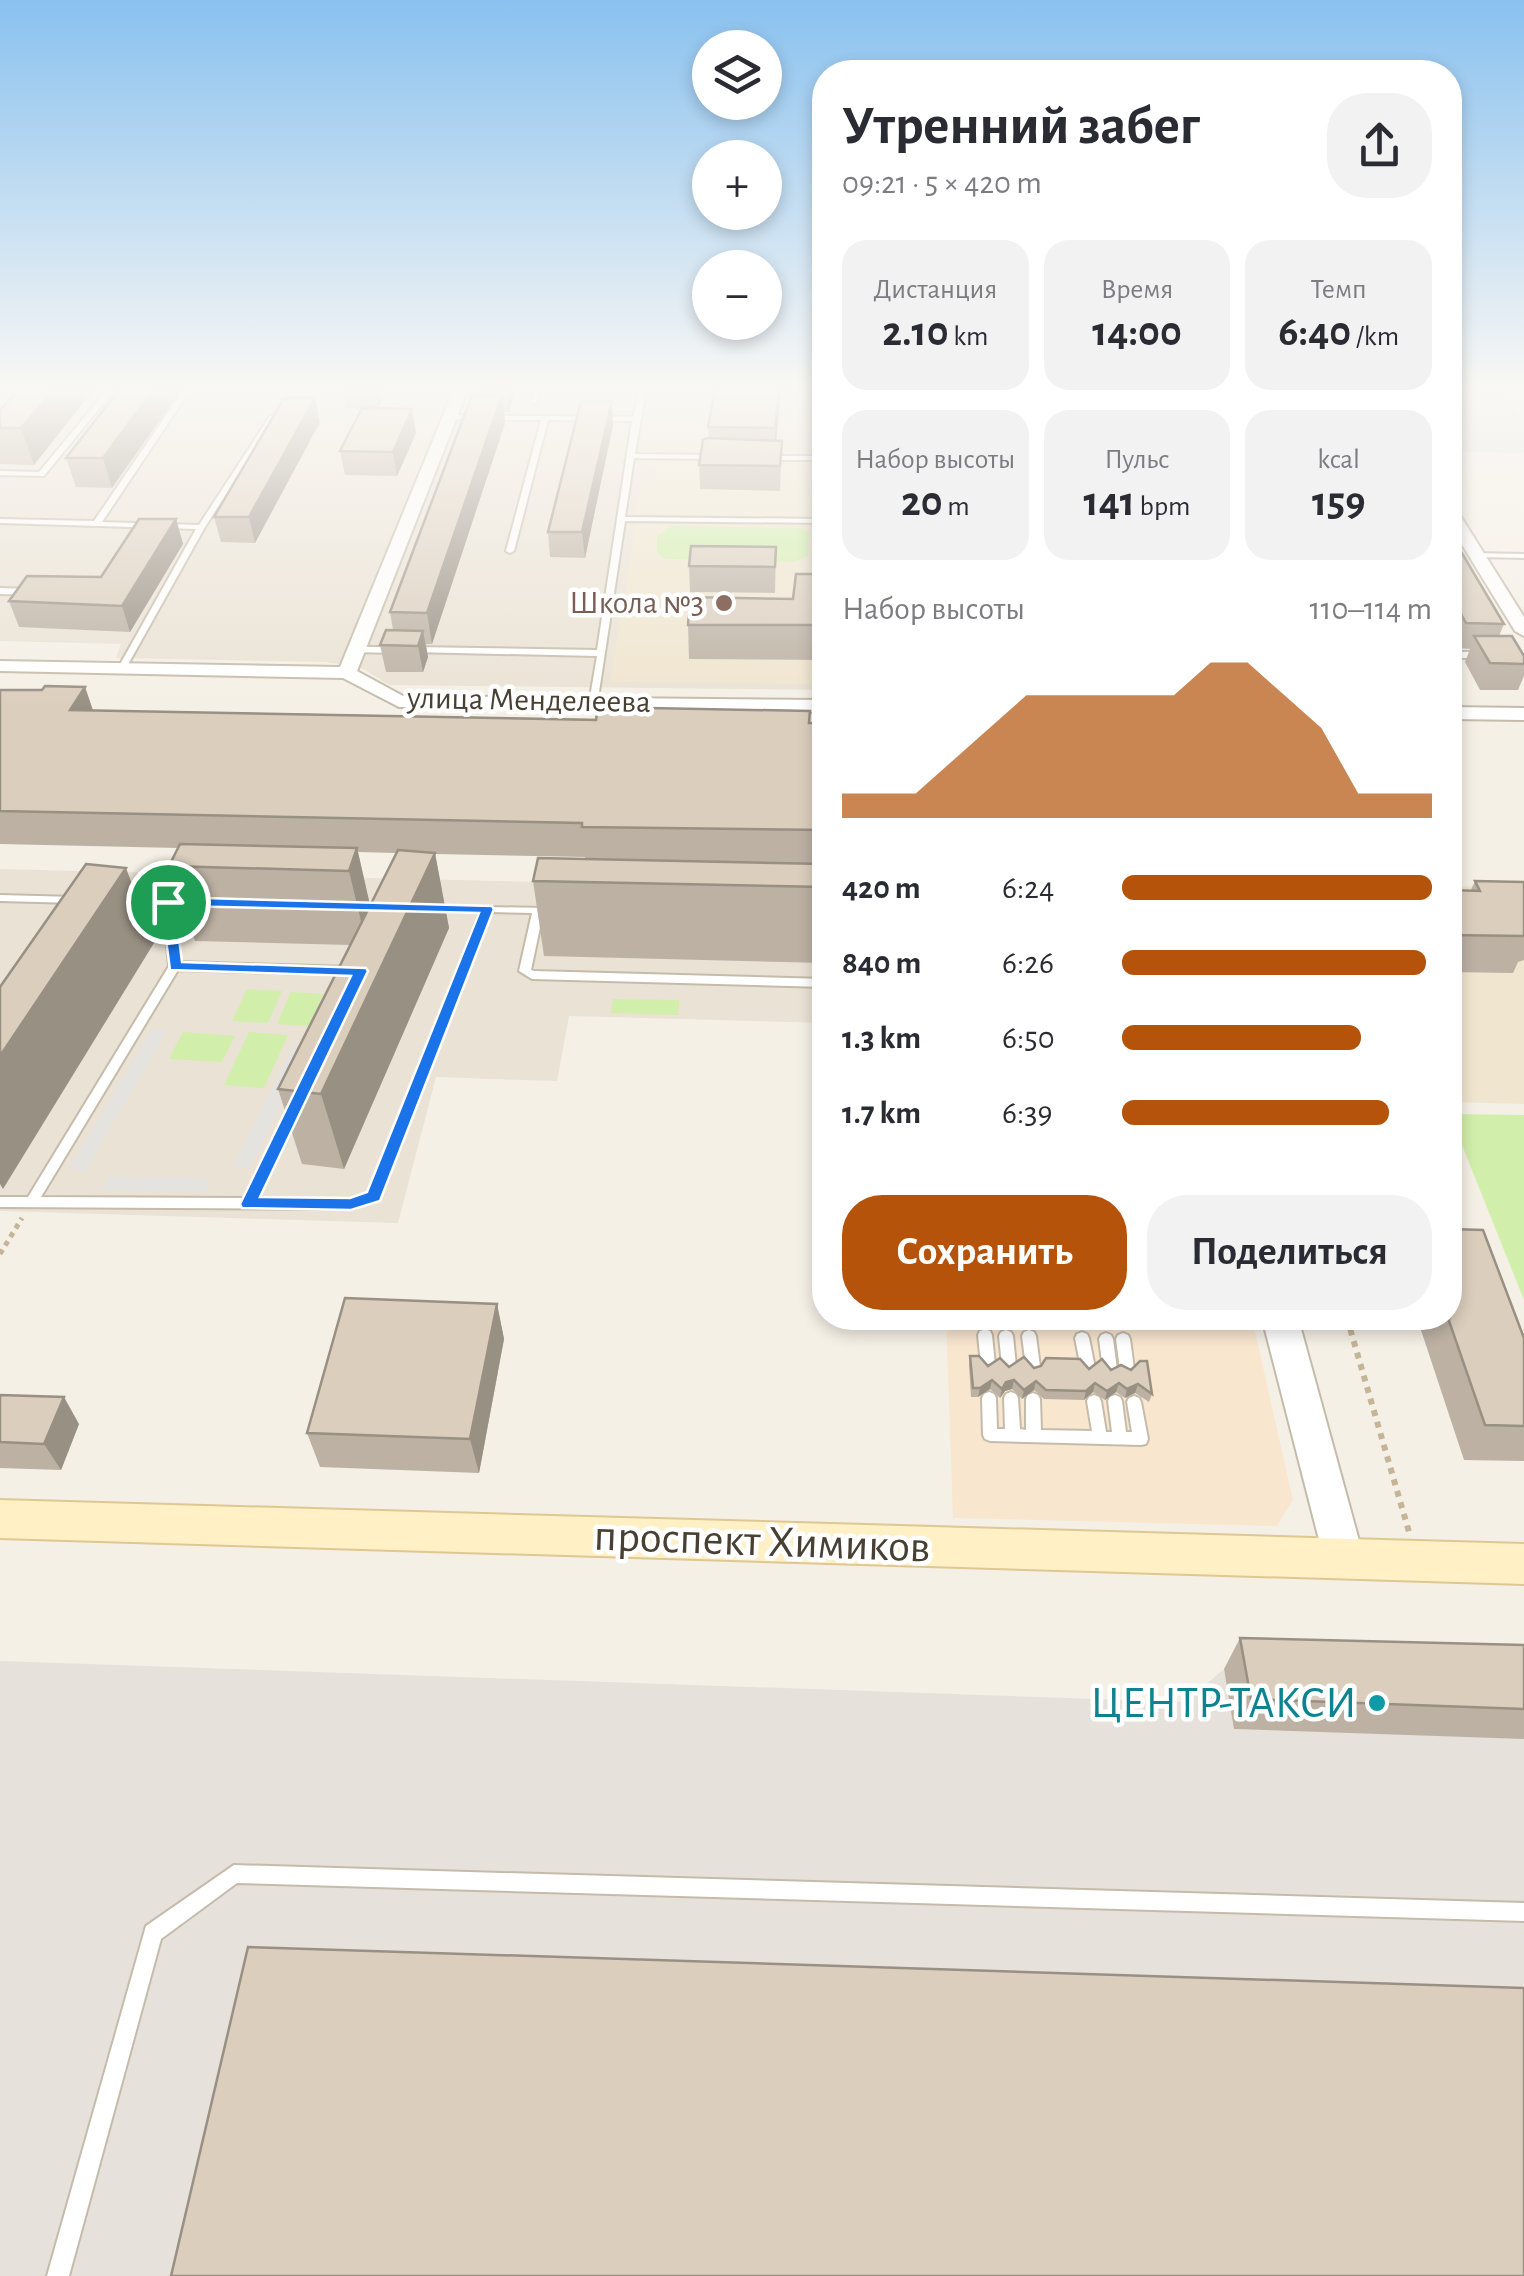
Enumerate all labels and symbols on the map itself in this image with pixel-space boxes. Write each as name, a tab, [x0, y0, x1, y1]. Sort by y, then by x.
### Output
place label: Школа №3	[569, 587, 704, 619]
marker: Школа №3	[713, 592, 735, 614]
street label: улица Менделеева	[406, 682, 651, 718]
pin	[126, 860, 211, 945]
street label: проспект Химиков	[593, 1514, 931, 1570]
place label: ЦЕНТР-ТАКСИ	[1090, 1681, 1357, 1726]
marker: ЦЕНТР-ТАКСИ	[1366, 1692, 1388, 1714]

